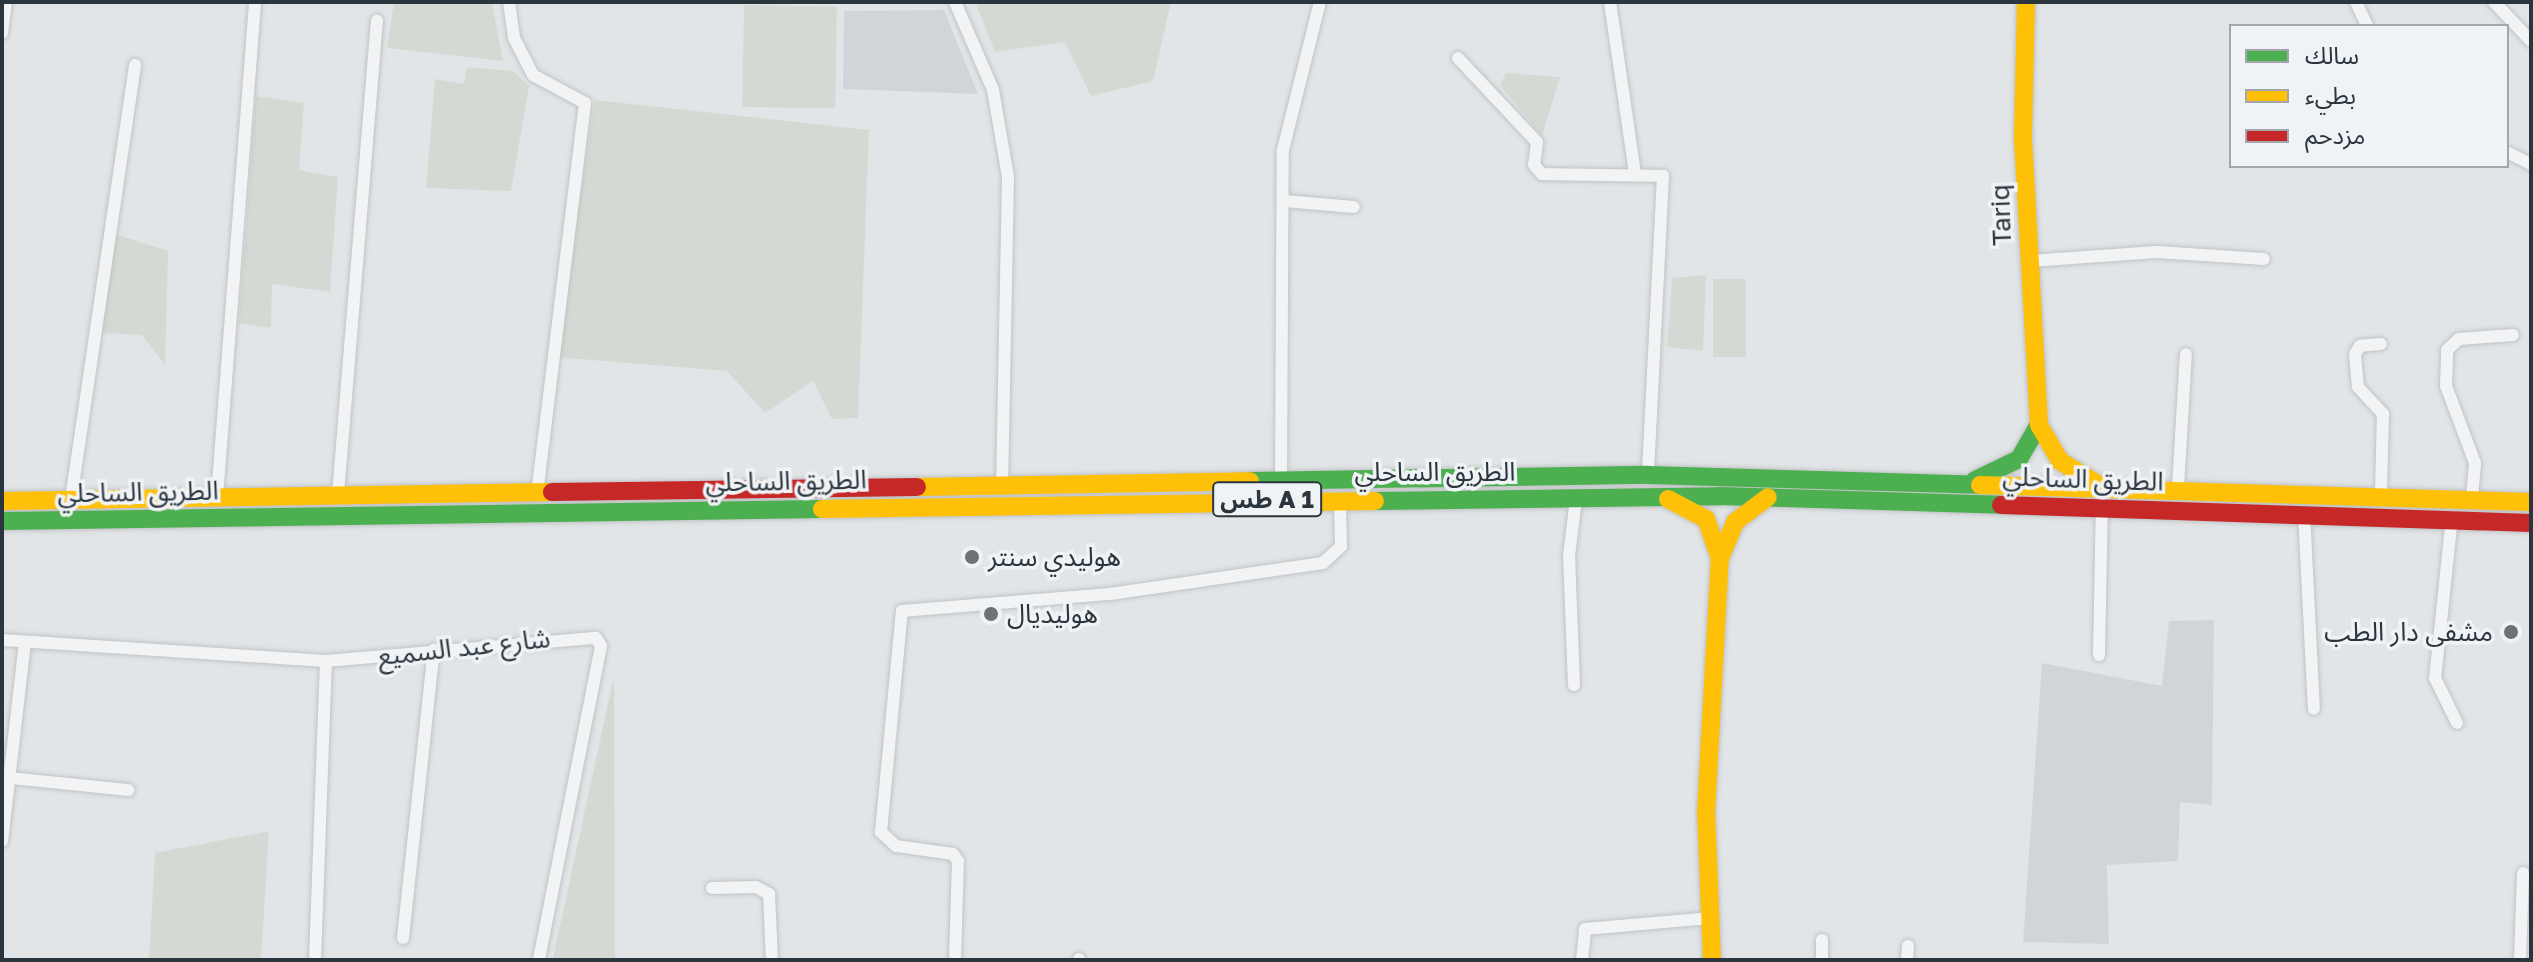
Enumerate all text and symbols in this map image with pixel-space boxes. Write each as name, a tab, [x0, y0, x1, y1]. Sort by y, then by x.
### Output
legend	[2229, 24, 2509, 168]
text: سالك	[2305, 40, 2359, 69]
text: بطيء	[2305, 80, 2356, 109]
text: مزدحم	[2305, 120, 2365, 149]
street label: Tariq	[1984, 184, 2018, 246]
street label: الطريق الساحلي	[1354, 456, 1516, 488]
street label: الطريق الساحلي	[2002, 461, 2164, 497]
street label: الطريق الساحلي	[705, 464, 867, 498]
street label: الطريق الساحلي	[57, 475, 219, 509]
road number: طس A 1	[1211, 479, 1323, 519]
place label: هوليدي سنتر	[988, 541, 1121, 573]
marker: هوليدي سنتر	[963, 548, 981, 566]
place label: هوليديال	[1007, 598, 1098, 630]
marker: هوليديال	[982, 605, 1000, 623]
place label: مشفى دار الطب	[2324, 616, 2493, 648]
marker: مشفى دار الطب	[2500, 621, 2522, 643]
street label: شارع عبد السميع	[376, 622, 552, 672]

